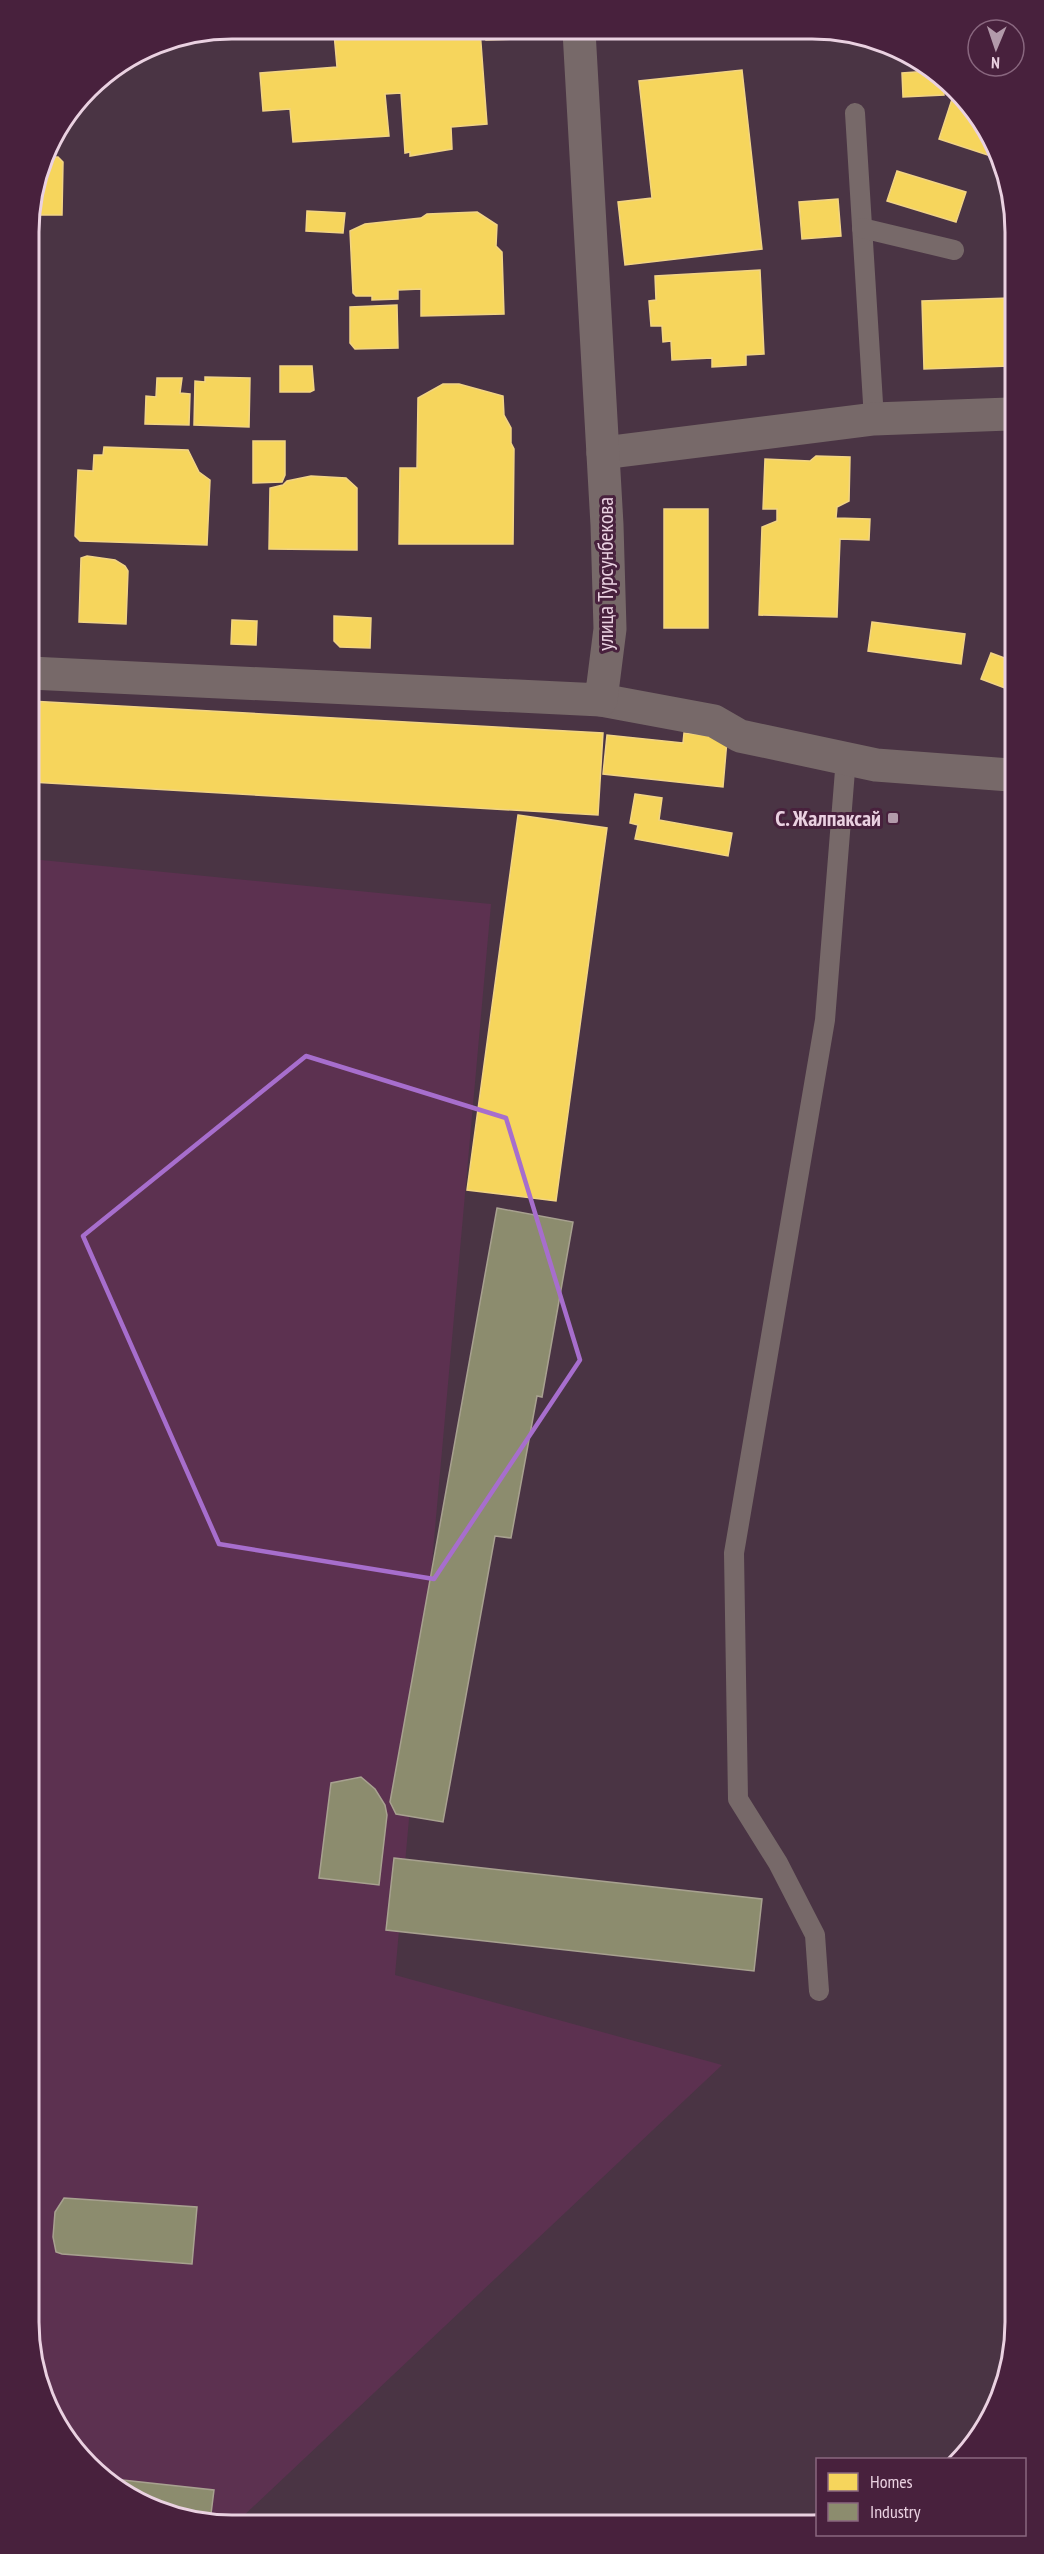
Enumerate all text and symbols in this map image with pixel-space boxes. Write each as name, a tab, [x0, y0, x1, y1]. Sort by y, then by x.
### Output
north arrow	[966, 18, 1026, 78]
text: N	[991, 53, 1000, 73]
street label: улица Турсунбекова	[591, 497, 619, 651]
place label: С. Жалпаксай	[775, 804, 881, 832]
marker: С. Жалпаксай	[886, 811, 900, 825]
legend	[816, 2458, 1026, 2536]
text: Homes	[870, 2470, 913, 2493]
text: Industry	[870, 2500, 921, 2523]

